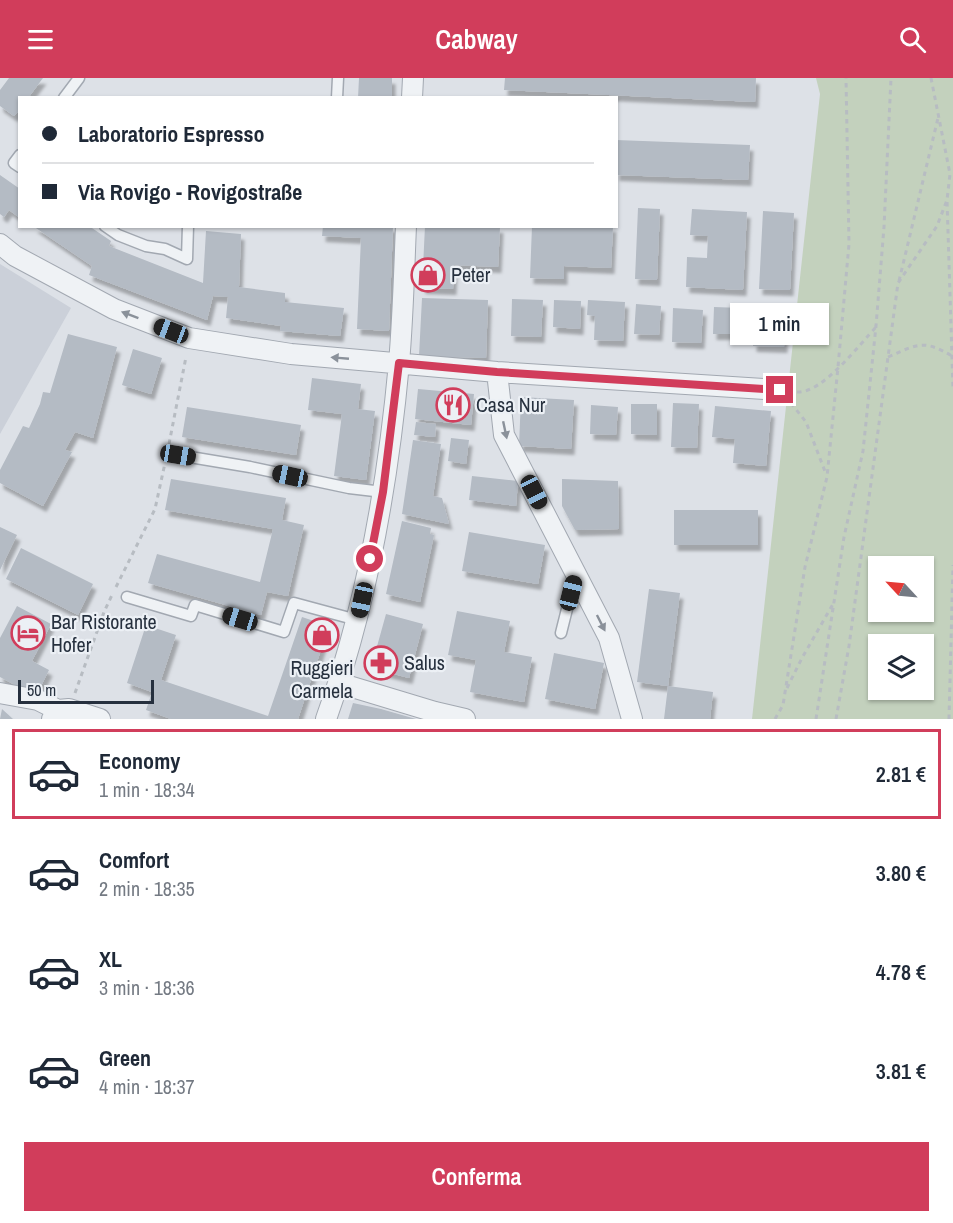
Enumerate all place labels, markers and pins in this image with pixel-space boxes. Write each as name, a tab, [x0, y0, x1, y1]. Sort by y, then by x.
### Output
shop icon: Peter	[410, 257, 446, 293]
place label: Peter	[451, 261, 491, 288]
restaurant icon: Casa Nur	[435, 387, 471, 423]
place label: Casa Nur	[476, 391, 546, 418]
place label: Bar Ristorante Hofer	[51, 608, 157, 658]
hotel icon: Bar Ristorante Hofer	[10, 615, 46, 651]
shop icon: Ruggieri Carmela	[304, 617, 340, 653]
pharmacy icon: Salus	[363, 645, 399, 681]
place label: Salus	[404, 649, 445, 676]
place label: Ruggieri Carmela	[291, 654, 353, 704]

